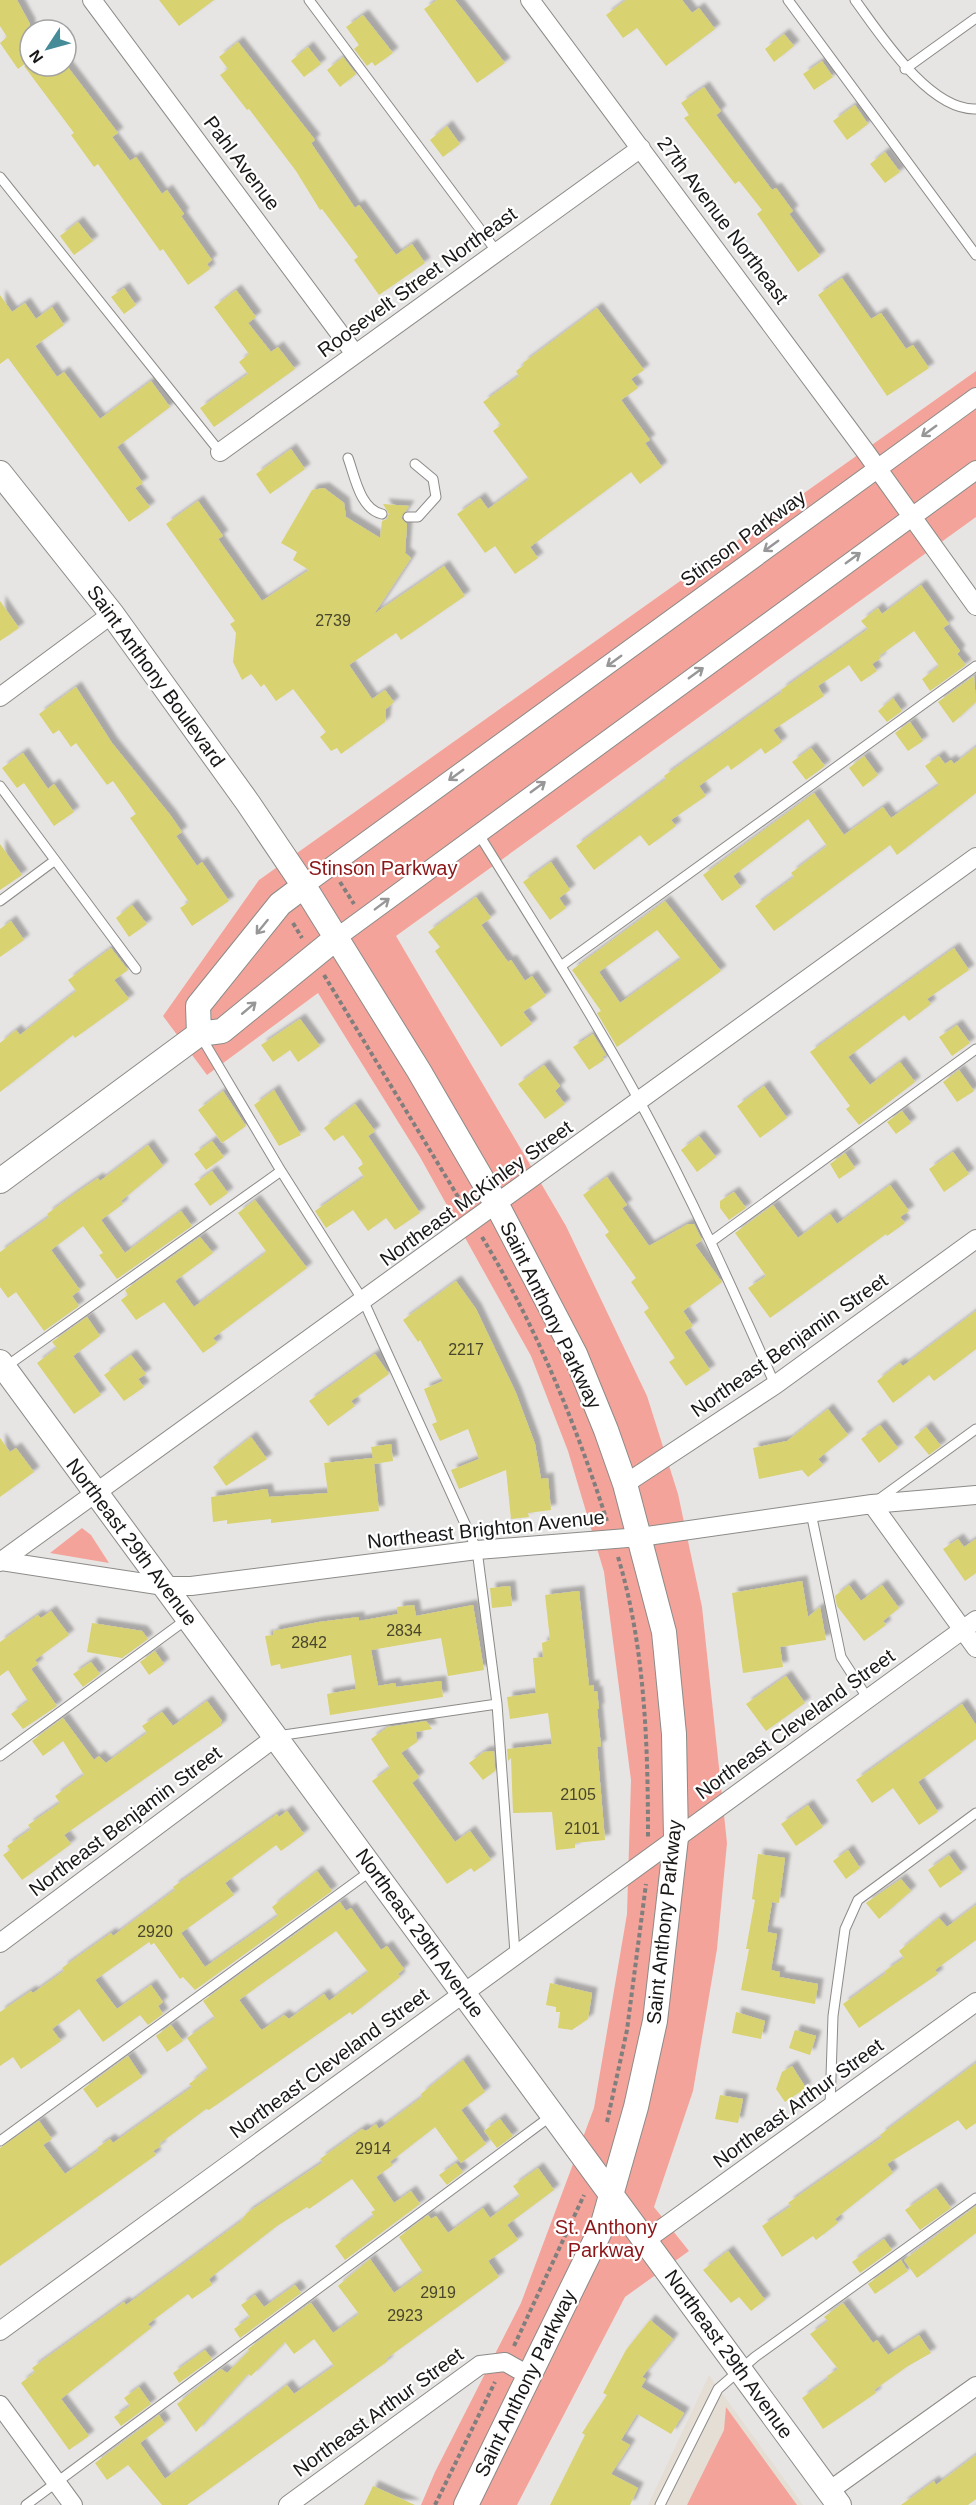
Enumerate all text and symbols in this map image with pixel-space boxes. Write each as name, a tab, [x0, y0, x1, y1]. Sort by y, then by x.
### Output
north arrow	[18, 18, 78, 78]
text: N	[26, 47, 47, 66]
street label: Pahl Avenue	[200, 112, 284, 214]
street label: 27th Avenue Northeast	[653, 132, 793, 308]
street label: Roosevelt Street Northeast	[313, 202, 521, 361]
one-way arrow	[921, 425, 937, 437]
street label: Stinson Parkway	[676, 485, 810, 591]
one-way arrow	[764, 540, 780, 552]
one-way arrow	[845, 552, 861, 564]
street label: Saint Anthony Boulevard	[83, 581, 229, 771]
house number: 2739	[315, 612, 351, 629]
one-way arrow	[606, 654, 622, 667]
one-way arrow	[687, 667, 703, 679]
one-way arrow	[448, 769, 464, 782]
one-way arrow	[530, 781, 546, 794]
park label: Stinson Parkway	[309, 857, 457, 879]
one-way arrow	[373, 897, 389, 910]
one-way arrow	[256, 919, 269, 935]
one-way arrow	[241, 1001, 256, 1015]
street label: Northeast McKinley Street	[376, 1116, 577, 1270]
street label: Saint Anthony Parkway	[496, 1218, 606, 1412]
street label: Northeast Benjamin Street	[687, 1268, 892, 1421]
house number: 2217	[448, 1341, 484, 1358]
street label: Northeast 29th Avenue	[62, 1454, 202, 1630]
street label: Northeast Brighton Avenue	[366, 1506, 606, 1552]
house number: 2834	[386, 1622, 422, 1639]
house number: 2842	[291, 1634, 327, 1651]
street label: Northeast Cleveland Street	[691, 1644, 899, 1803]
street label: Northeast Benjamin Street	[25, 1741, 226, 1900]
house number: 2105	[560, 1786, 596, 1803]
street label: Saint Anthony Parkway	[642, 1819, 686, 2025]
house number: 2101	[564, 1820, 600, 1837]
street label: Northeast 29th Avenue	[351, 1844, 489, 2022]
house number: 2920	[137, 1923, 173, 1940]
street label: Northeast Cleveland Street	[225, 1983, 433, 2142]
street label: Northeast Arthur Street	[709, 2034, 888, 2172]
house number: 2914	[355, 2140, 391, 2157]
park label: St. Anthony Parkway	[555, 2216, 657, 2261]
street label: Northeast 29th Avenue	[660, 2265, 798, 2443]
house number: 2919	[420, 2284, 456, 2301]
street label: Saint Anthony Parkway	[470, 2286, 580, 2480]
house number: 2923	[387, 2307, 423, 2324]
street label: Northeast Arthur Street	[289, 2343, 468, 2481]

